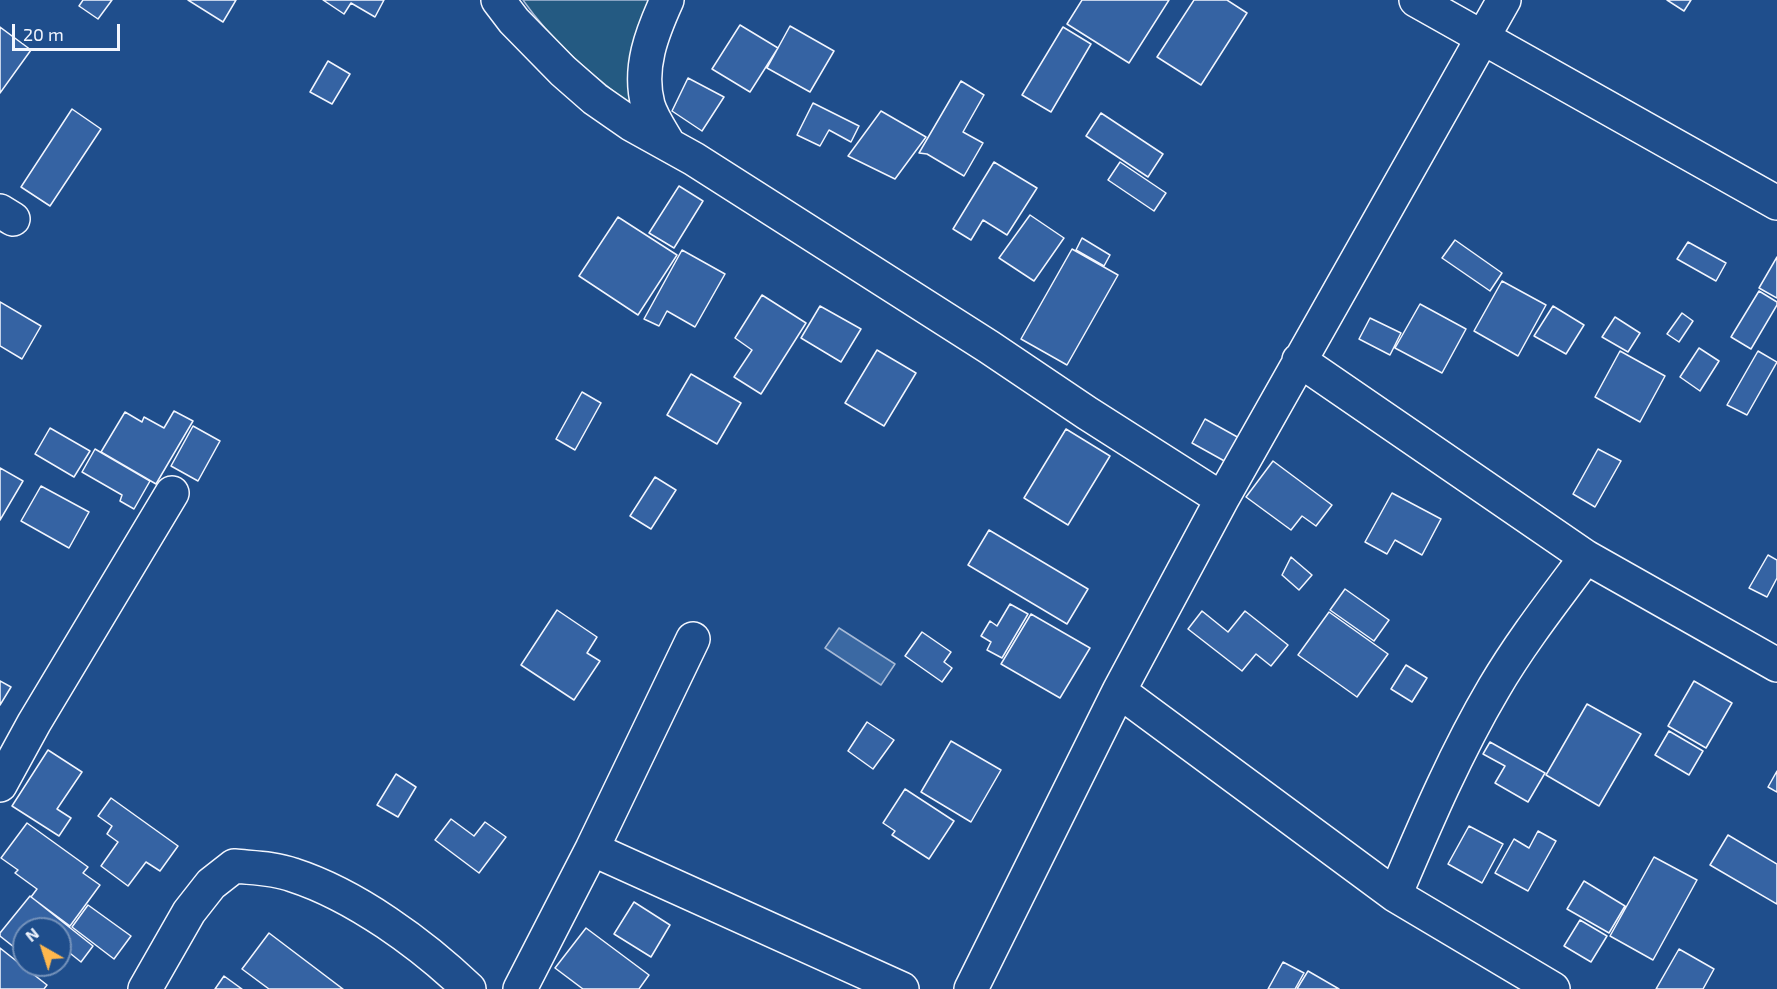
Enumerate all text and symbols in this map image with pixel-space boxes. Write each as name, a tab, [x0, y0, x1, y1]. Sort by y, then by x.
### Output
scale bar	[15, 12, 123, 50]
text: 20 m	[23, 23, 64, 45]
north arrow	[12, 917, 72, 977]
text: N	[21, 923, 42, 945]

